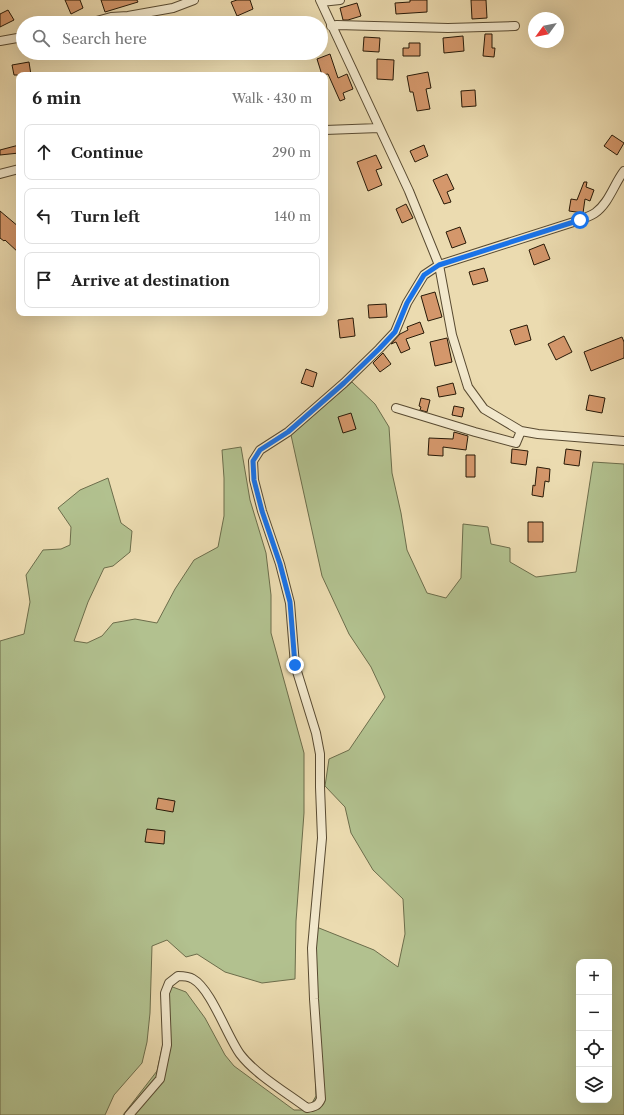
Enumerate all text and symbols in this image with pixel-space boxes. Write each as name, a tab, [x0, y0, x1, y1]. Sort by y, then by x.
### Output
north arrow	[528, 12, 564, 48]
search box	[16, 16, 328, 60]
icon: search	[30, 27, 52, 49]
text: Search here	[62, 29, 147, 48]
text: 6 min	[32, 88, 81, 108]
text: Walk · 430 m	[232, 90, 312, 106]
icon: ahead	[33, 141, 55, 163]
text: Continue	[71, 143, 143, 162]
text: 290 m	[272, 144, 311, 160]
icon: left	[33, 205, 55, 227]
text: Turn left	[71, 207, 140, 226]
text: 140 m	[274, 208, 311, 224]
route start	[571, 211, 589, 229]
icon: arrive	[33, 269, 55, 291]
text: Arrive at destination	[71, 271, 230, 290]
route end	[286, 656, 304, 674]
map controls	[576, 959, 612, 1103]
button: +	[576, 959, 612, 995]
button: −	[576, 995, 612, 1031]
button: locate	[576, 1031, 612, 1067]
button: layers	[576, 1067, 612, 1103]

